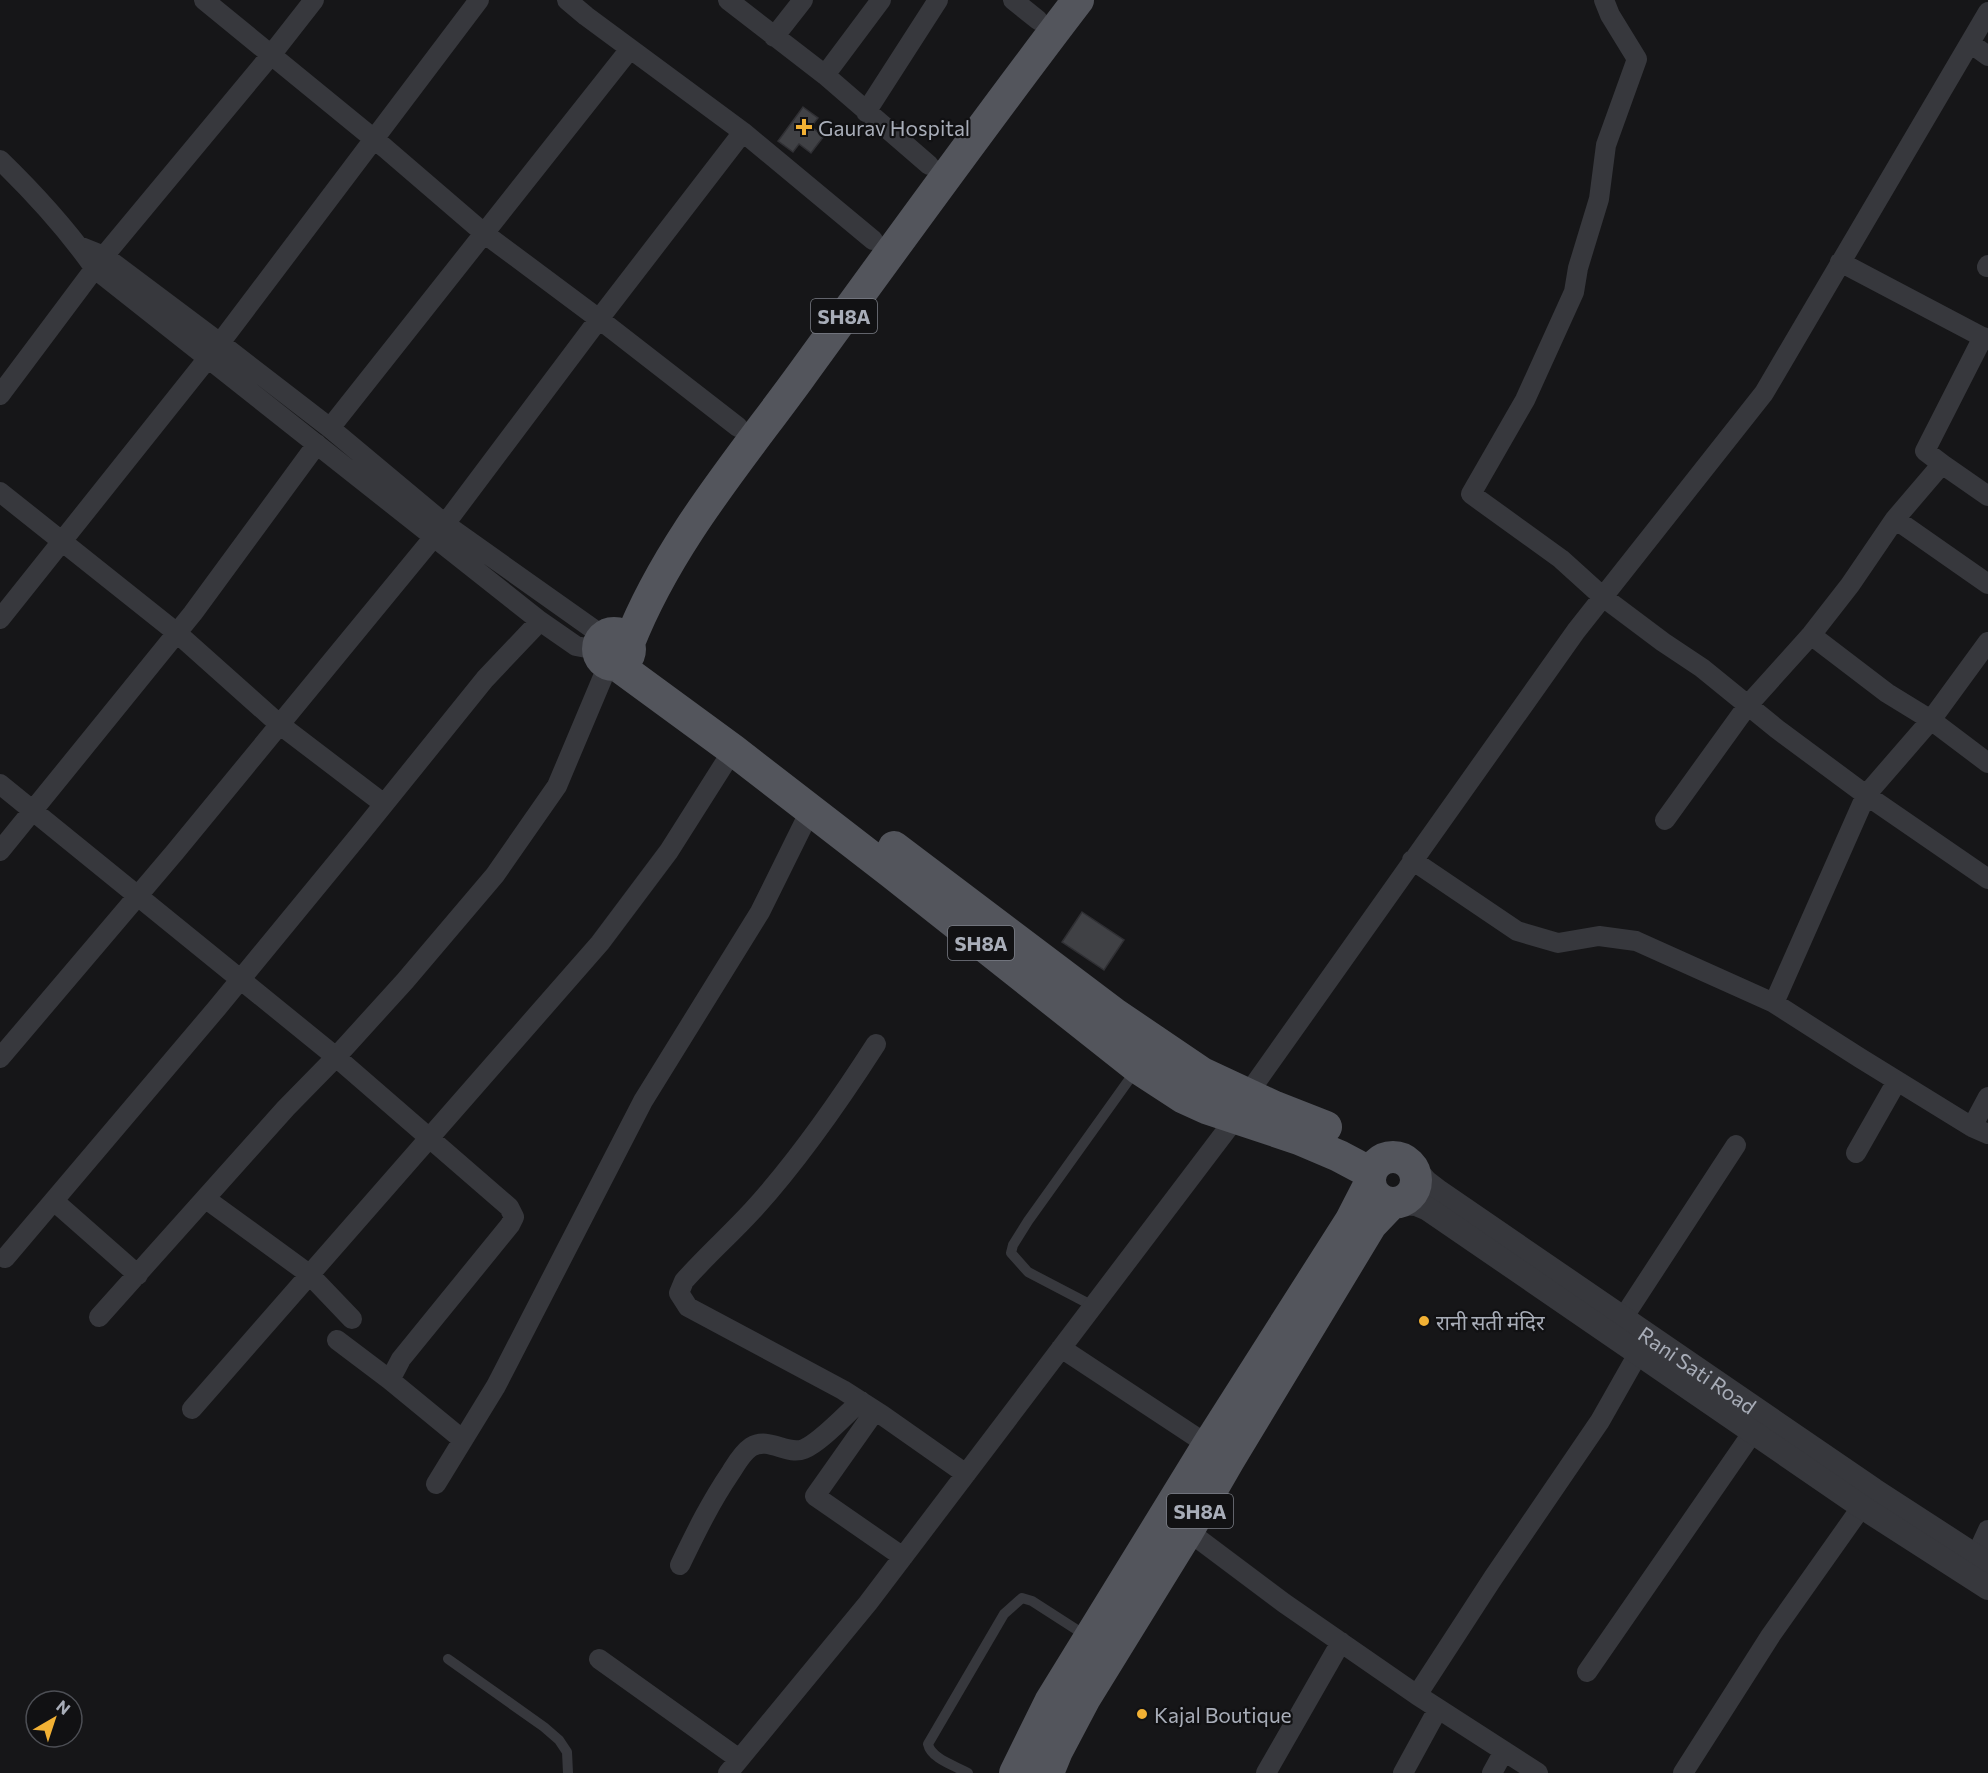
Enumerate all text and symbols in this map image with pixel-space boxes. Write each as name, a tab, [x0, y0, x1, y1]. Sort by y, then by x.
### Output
place label: Gaurav Hospital	[818, 115, 970, 140]
marker: Gaurav Hospital	[795, 118, 813, 136]
road number: SH8A	[811, 299, 877, 333]
road number: SH8A	[948, 926, 1014, 960]
place label: रानी सती मंदिर	[1436, 1309, 1545, 1334]
marker: रानी सती मंदिर	[1417, 1314, 1431, 1328]
street label: Rani Sati Road	[1634, 1320, 1761, 1418]
road number: SH8A	[1167, 1494, 1233, 1528]
north arrow	[24, 1689, 84, 1749]
text: N	[53, 1696, 74, 1718]
place label: Kajal Boutique	[1154, 1702, 1292, 1727]
marker: Kajal Boutique	[1135, 1707, 1149, 1721]

